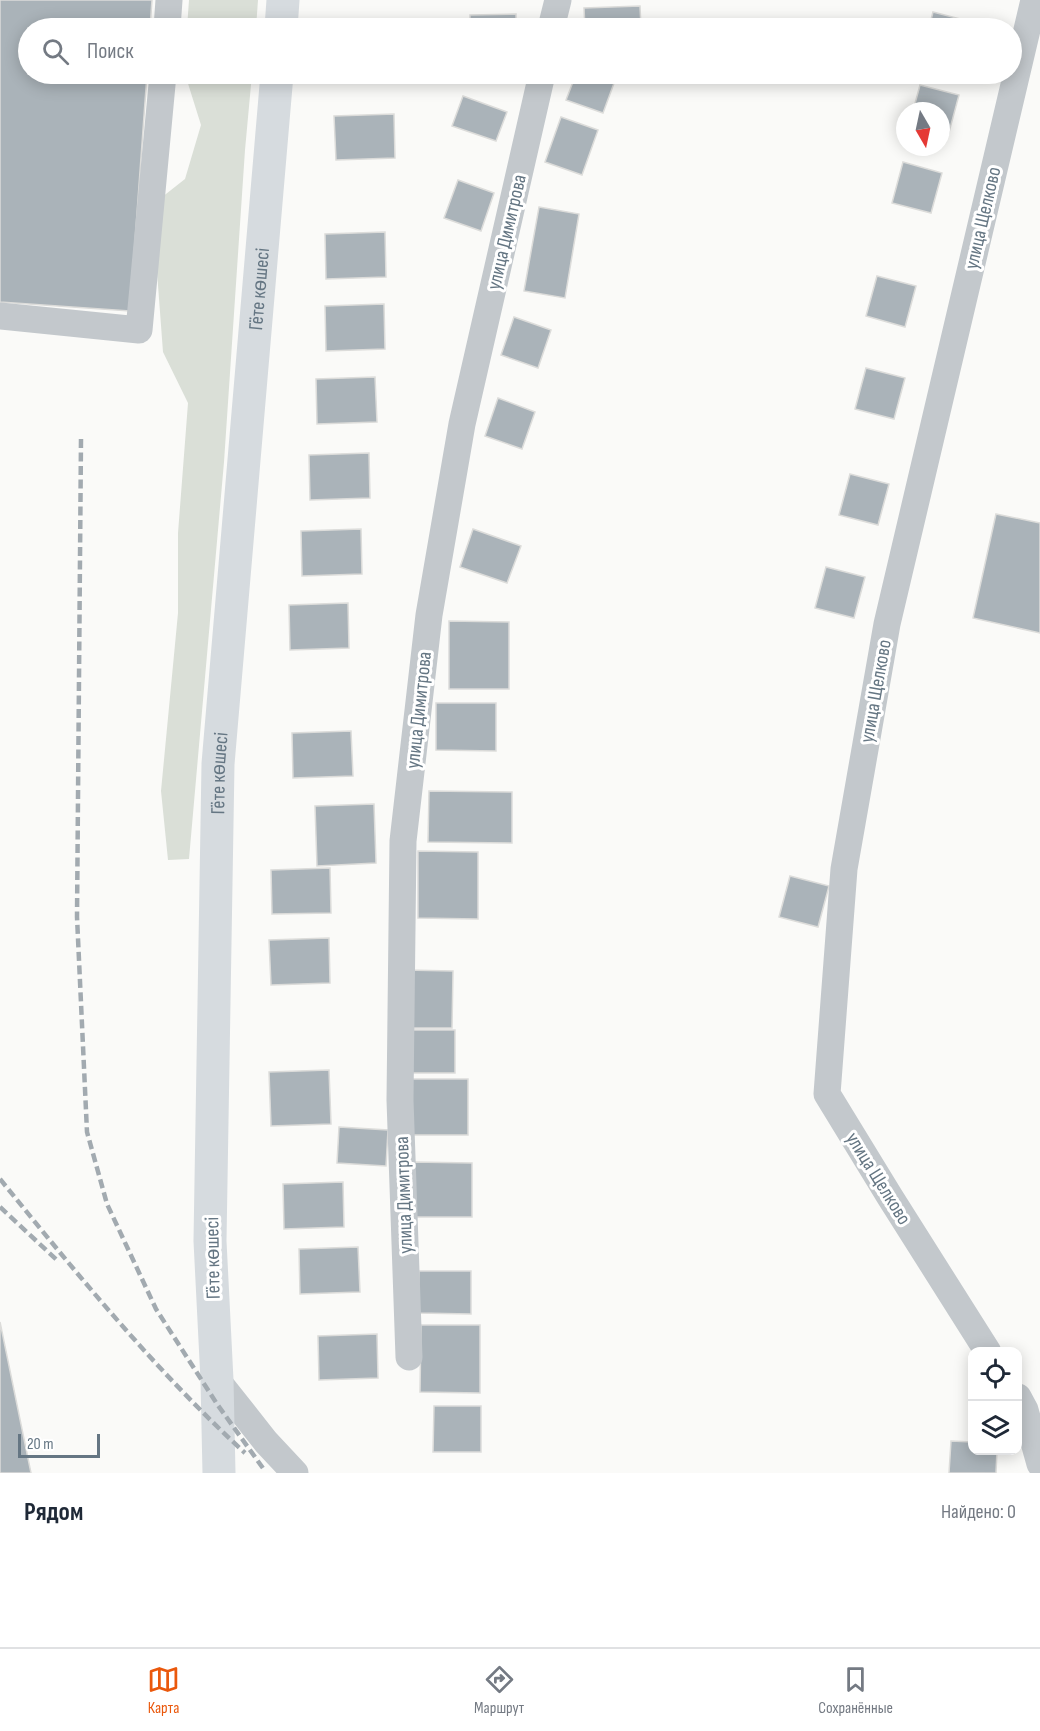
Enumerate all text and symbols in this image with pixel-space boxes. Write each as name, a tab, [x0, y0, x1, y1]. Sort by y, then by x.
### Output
search box	[18, 18, 1022, 84]
icon: search	[39, 35, 72, 68]
text: Поиск	[87, 38, 133, 65]
north arrow	[896, 102, 950, 156]
street label: улица Щелково	[960, 165, 1006, 272]
street label: улица Димитрова	[482, 172, 532, 292]
street label: Гёте көшесі	[244, 247, 275, 331]
street label: улица Щелково	[855, 638, 897, 745]
street label: улица Димитрова	[401, 650, 437, 770]
street label: Гёте көшесі	[206, 731, 234, 815]
street label: улица Щелково	[840, 1128, 916, 1229]
street label: улица Димитрова	[390, 1136, 418, 1254]
street label: Гёте көшесі	[200, 1217, 226, 1299]
map controls	[968, 1347, 1022, 1455]
button: locate	[968, 1347, 1022, 1401]
button: layers	[968, 1401, 1022, 1455]
scale bar	[18, 1431, 100, 1458]
text: 20 m	[27, 1435, 54, 1454]
text: Рядом	[24, 1497, 83, 1528]
text: Найдено: 0	[941, 1500, 1016, 1524]
tab: Карта	[147, 1663, 180, 1718]
tab: Маршрут	[474, 1663, 524, 1718]
tab: Сохранённые	[818, 1663, 893, 1718]

